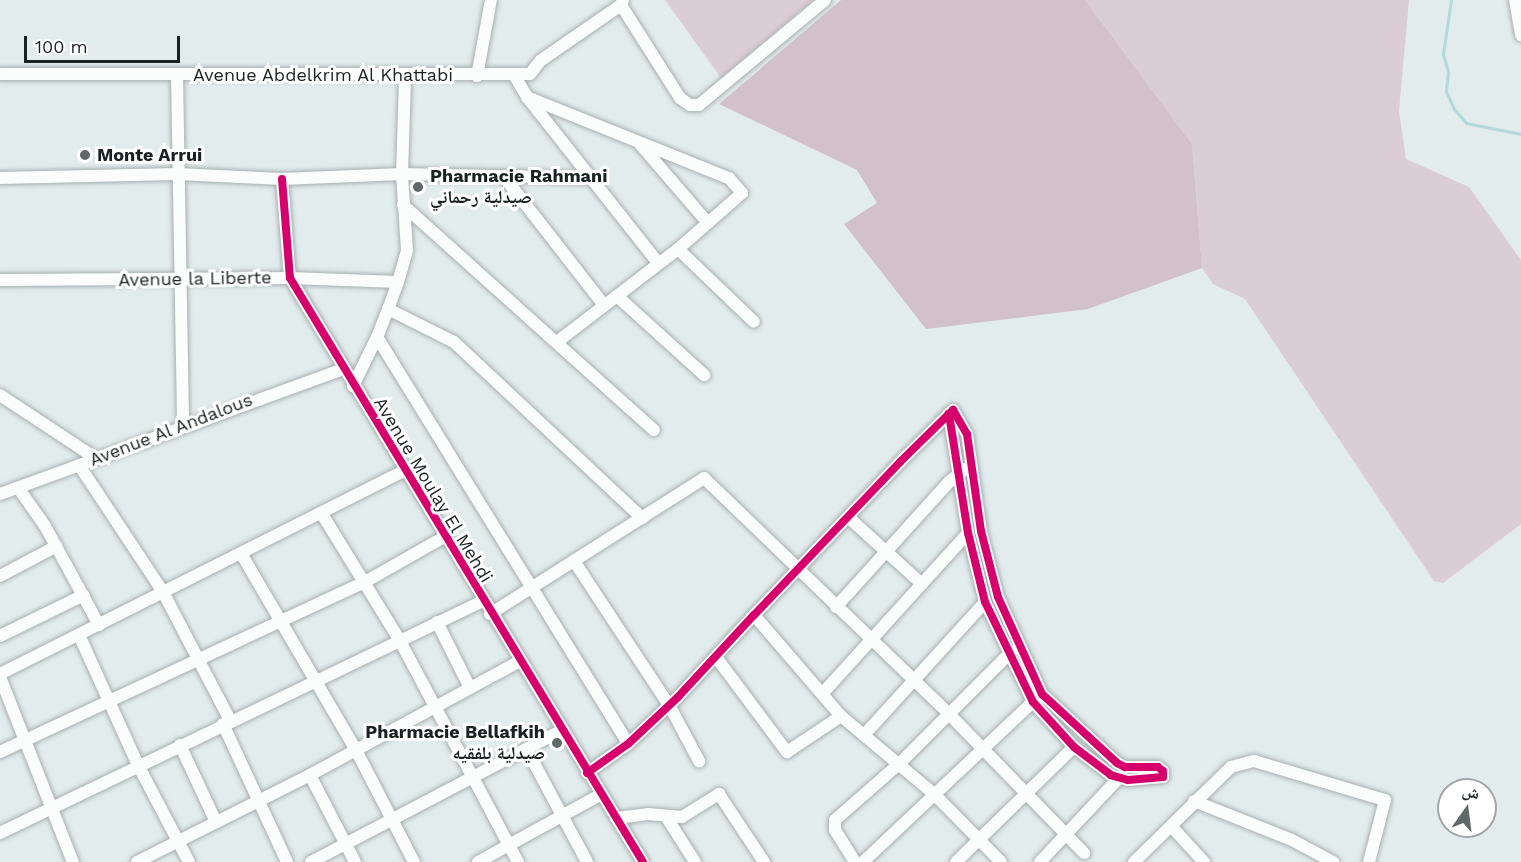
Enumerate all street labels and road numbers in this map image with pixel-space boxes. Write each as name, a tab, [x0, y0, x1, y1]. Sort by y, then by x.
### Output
street label: Avenue Abdelkrim Al Khattabi	[192, 64, 454, 86]
street label: Avenue la Liberte	[118, 267, 272, 291]
street label: Avenue Al Andalous	[86, 389, 256, 471]
street label: Avenue Moulay El Mehdi	[369, 393, 497, 587]

